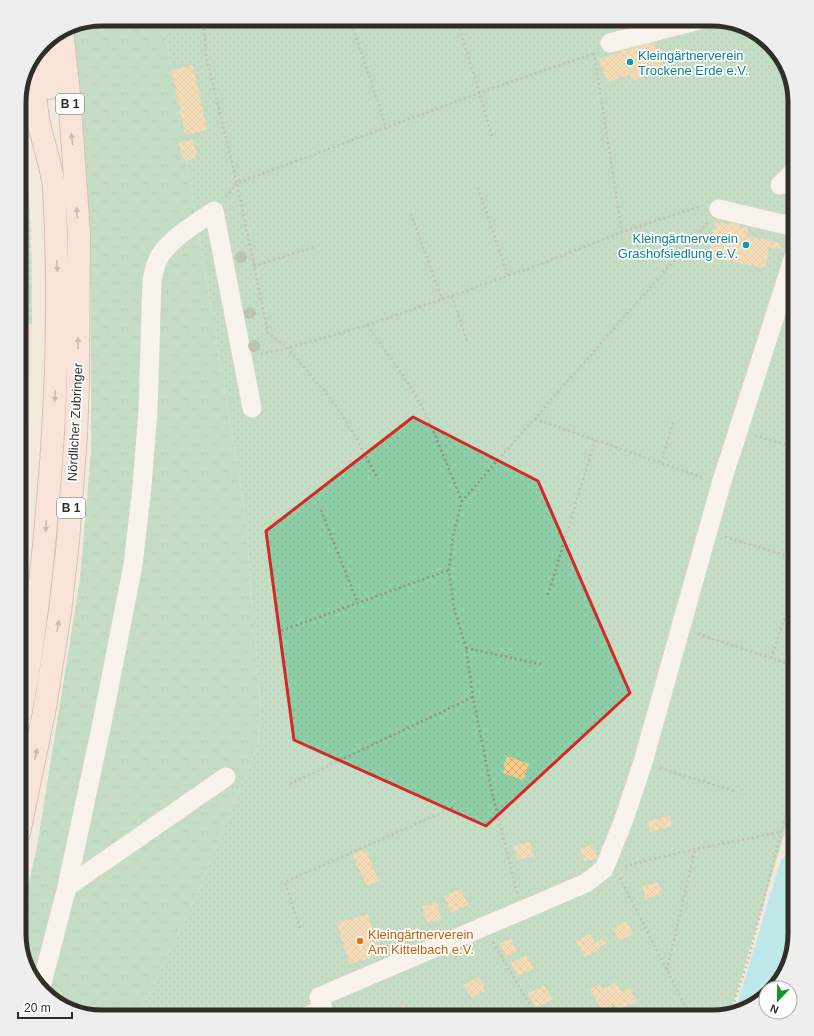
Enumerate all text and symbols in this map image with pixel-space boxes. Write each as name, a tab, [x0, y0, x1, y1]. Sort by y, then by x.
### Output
place label: Kleingärtnerverein Trockene Erde e.V.	[638, 48, 748, 78]
marker: Kleingärtnerverein Trockene Erde e.V.	[625, 57, 635, 67]
road number: B 1	[56, 94, 84, 114]
one-way arrow	[69, 133, 76, 145]
one-way arrow	[74, 207, 81, 219]
place label: Kleingärtnerverein Grashofsiedlung e.V.	[618, 231, 738, 261]
marker: Kleingärtnerverein Grashofsiedlung e.V.	[741, 240, 751, 250]
one-way arrow	[54, 260, 60, 273]
one-way arrow	[75, 336, 81, 349]
street label: Nördlicher Zubringer	[64, 362, 86, 482]
one-way arrow	[52, 390, 59, 402]
road number: B 1	[57, 498, 85, 518]
one-way arrow	[43, 520, 50, 532]
one-way arrow	[55, 620, 61, 632]
one-way arrow	[33, 748, 39, 760]
place label: Kleingärtnerverein Am Kittelbach e.V.	[368, 927, 474, 957]
marker: Kleingärtnerverein Am Kittelbach e.V.	[355, 936, 365, 946]
north arrow	[758, 980, 798, 1020]
scale bar	[18, 994, 72, 1020]
text: 20 m	[24, 1001, 51, 1015]
text: N	[768, 1002, 780, 1016]

